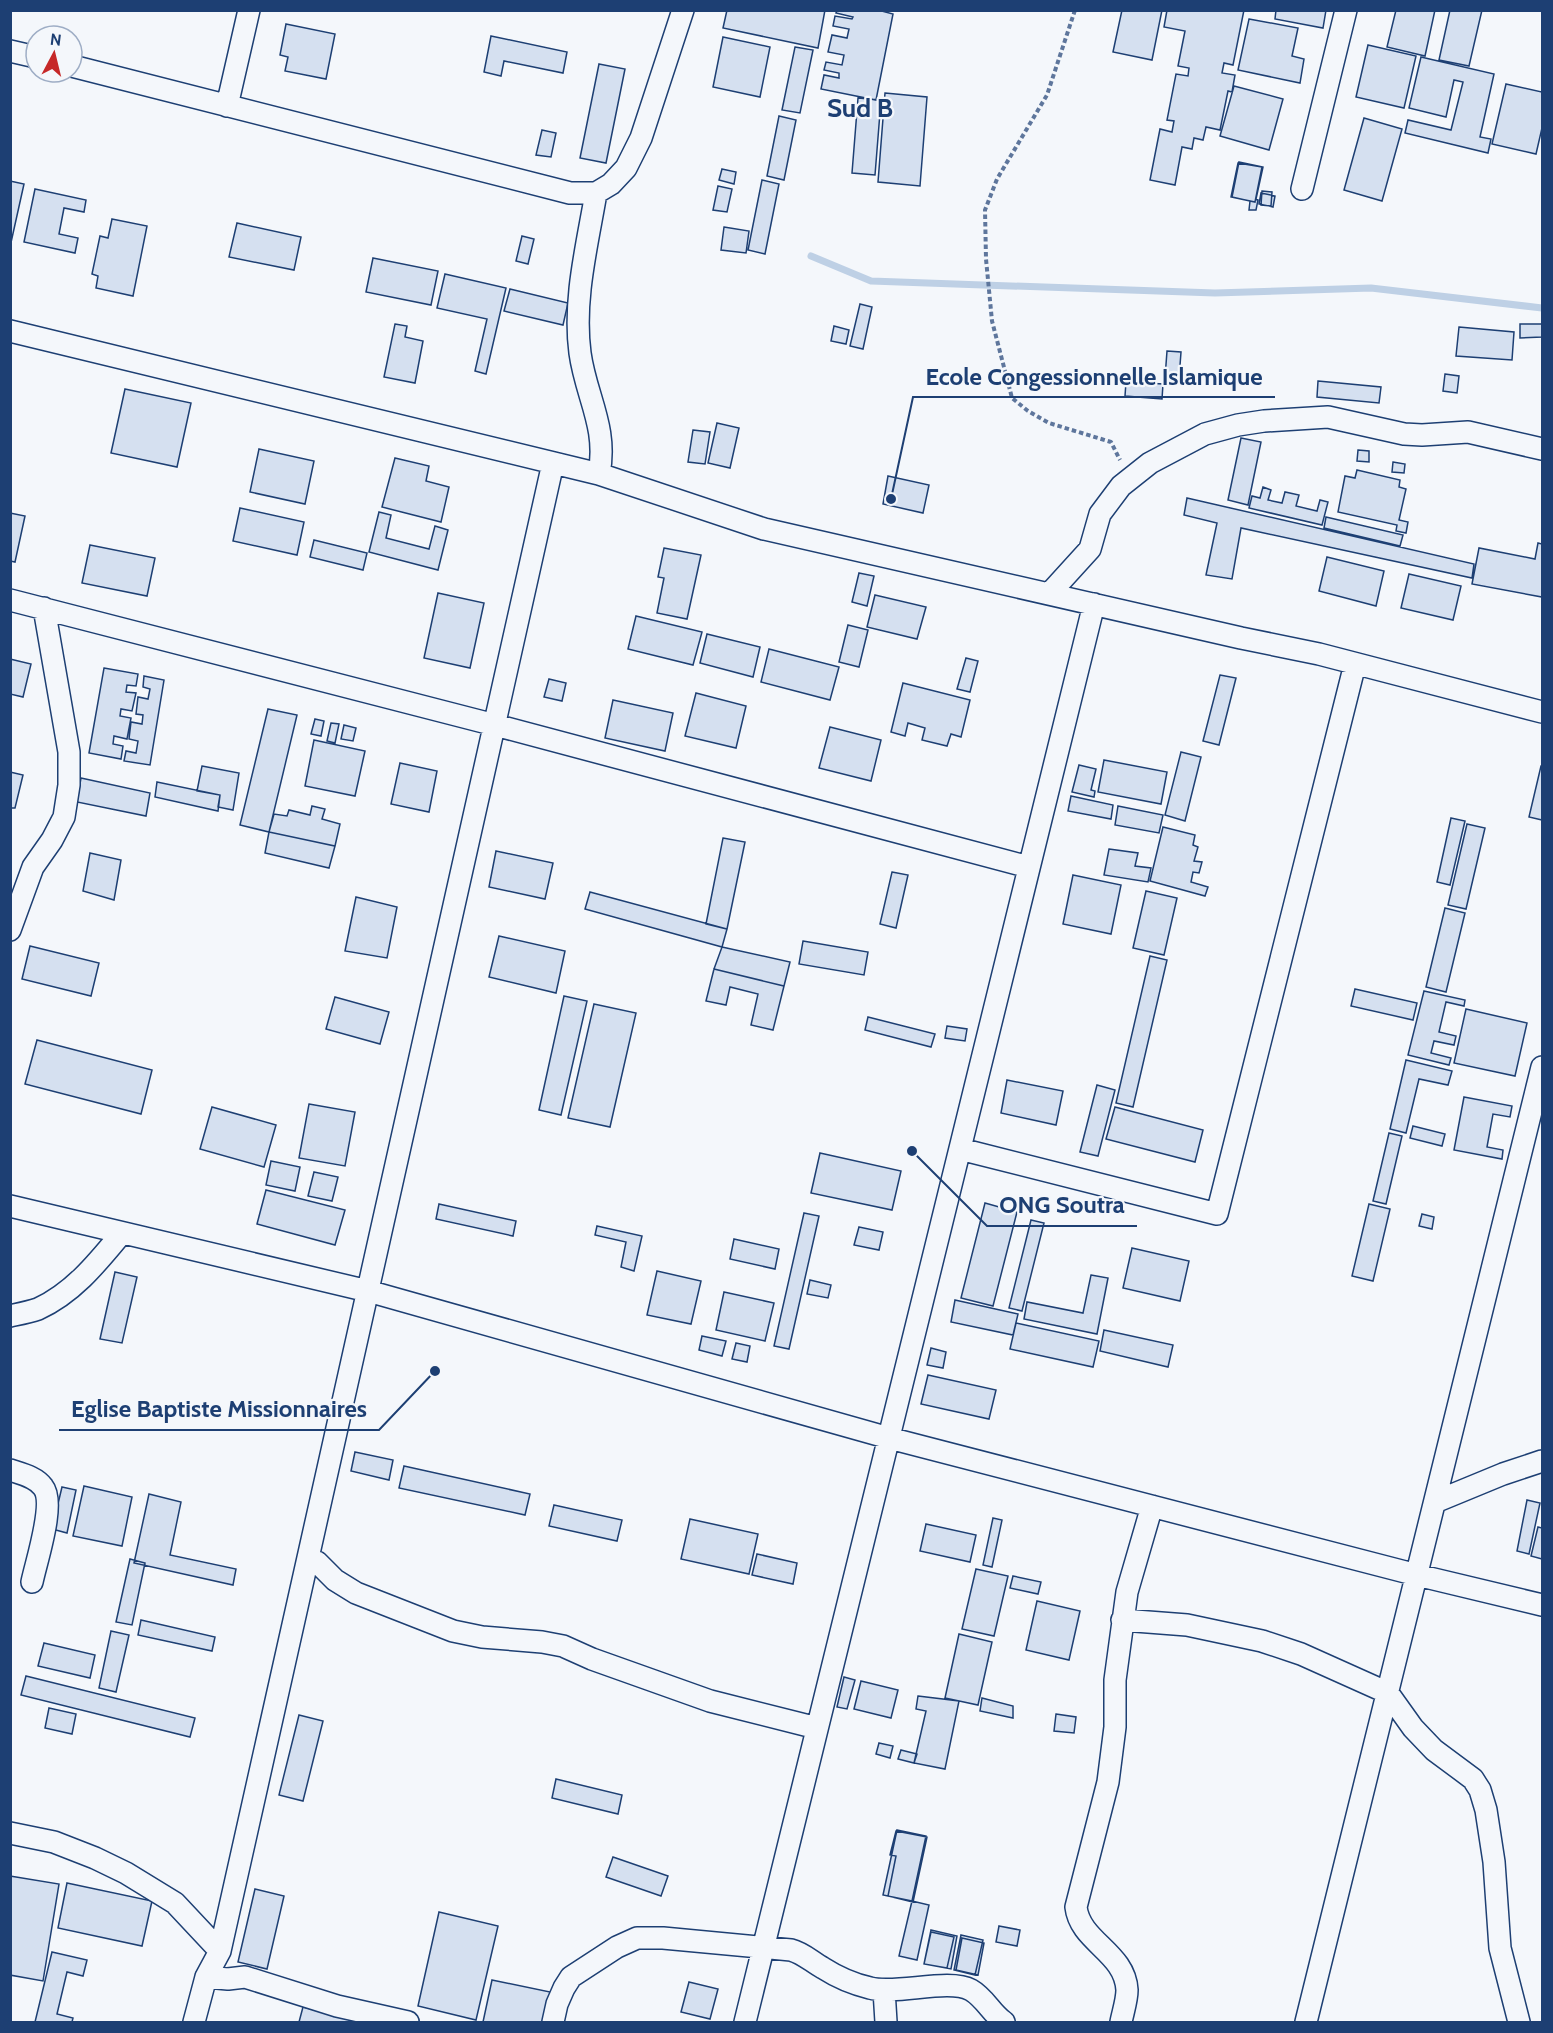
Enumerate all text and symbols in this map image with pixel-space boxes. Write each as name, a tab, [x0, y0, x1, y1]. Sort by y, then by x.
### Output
north arrow	[24, 24, 84, 84]
text: N	[49, 29, 63, 50]
district label: Sud B	[827, 92, 893, 124]
callout: Ecole Congessionnelle Islamique	[913, 355, 1275, 397]
text: Ecole Congessionnelle Islamique	[925, 362, 1263, 391]
callout: ONG Soutra	[987, 1184, 1137, 1226]
text: ONG Soutra	[999, 1190, 1125, 1219]
callout: Eglise Baptiste Missionnaires	[59, 1388, 379, 1430]
text: Eglise Baptiste Missionnaires	[71, 1394, 367, 1423]

